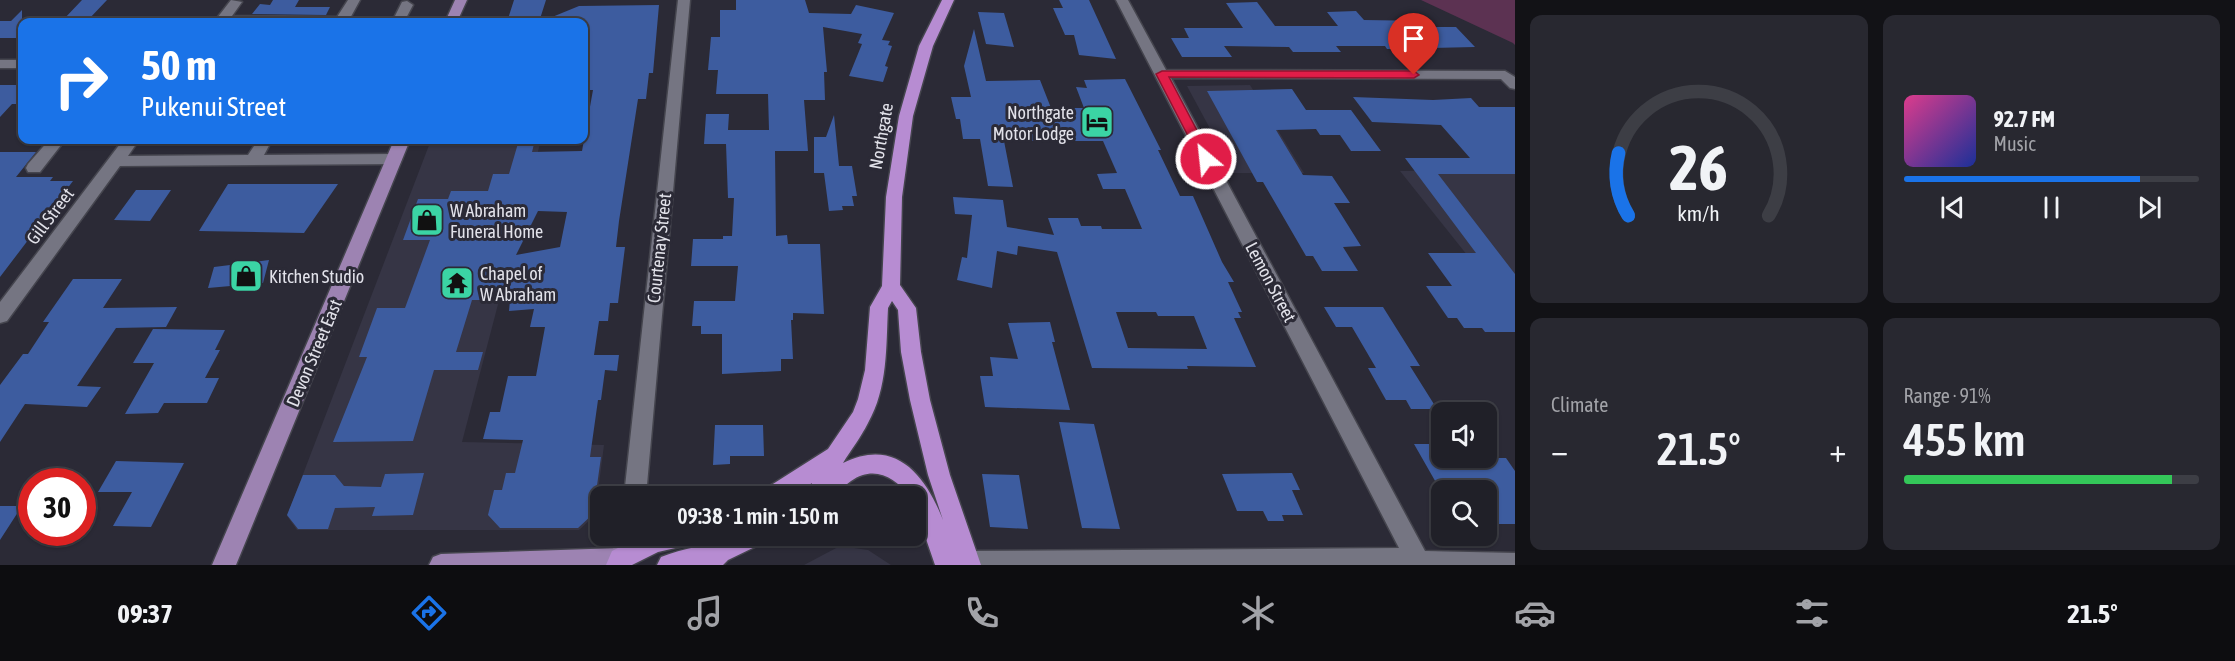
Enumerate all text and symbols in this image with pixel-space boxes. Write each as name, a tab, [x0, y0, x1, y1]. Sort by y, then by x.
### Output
pin	[1388, 13, 1439, 75]
icon: arrive	[1397, 22, 1430, 55]
text: 50 m	[141, 41, 216, 89]
icon: right	[42, 42, 120, 120]
text: Pukenui Street	[141, 91, 286, 122]
street label: Northgate	[865, 101, 897, 171]
place label: Northgate Motor Lodge	[993, 102, 1074, 144]
hotel icon: Northgate Motor Lodge	[1079, 104, 1115, 140]
text: 92.7 FM	[1994, 106, 2055, 132]
position arrow	[1174, 127, 1238, 191]
text: 26	[1669, 132, 1728, 203]
text: Music	[1994, 132, 2036, 155]
street label: Gill Street	[22, 184, 78, 248]
icon: previous	[1936, 191, 1969, 224]
icon: pause	[2035, 191, 2068, 224]
icon: next	[2133, 191, 2166, 224]
street label: Courtenay Street	[643, 192, 675, 304]
place label: W Abraham Funeral Home	[450, 200, 543, 242]
shop icon: W Abraham Funeral Home	[409, 202, 445, 238]
text: km/h	[1677, 202, 1720, 227]
street label: Lemon Street	[1241, 239, 1301, 325]
shop icon: Kitchen Studio	[228, 258, 264, 294]
place label: Chapel of W Abraham	[480, 263, 556, 305]
temple icon: Chapel of W Abraham	[439, 265, 475, 301]
place label: Kitchen Studio	[269, 266, 364, 287]
street label: Devon Street East	[282, 296, 346, 410]
text: Range · 91%	[1904, 384, 1991, 407]
text: Climate	[1551, 393, 1608, 416]
map controls	[1431, 402, 1497, 546]
button: sound	[1431, 402, 1497, 468]
text: 455 km	[1904, 414, 2025, 466]
text: 21.5°	[1657, 423, 1741, 475]
text: −	[1551, 431, 1568, 469]
text: +	[1829, 431, 1846, 469]
speed limit sign: 30	[18, 468, 96, 546]
button: search	[1431, 480, 1497, 546]
text: 09:38 · 1 min · 150 m	[677, 503, 839, 529]
icon: directions	[408, 592, 450, 634]
icon: music	[684, 592, 726, 634]
icon: phone	[961, 592, 1003, 634]
icon: climate	[1237, 592, 1279, 634]
icon: car	[1514, 592, 1556, 634]
icon: filters	[1791, 592, 1833, 634]
text: 09:37	[117, 598, 173, 629]
text: 21.5°	[2067, 598, 2118, 629]

